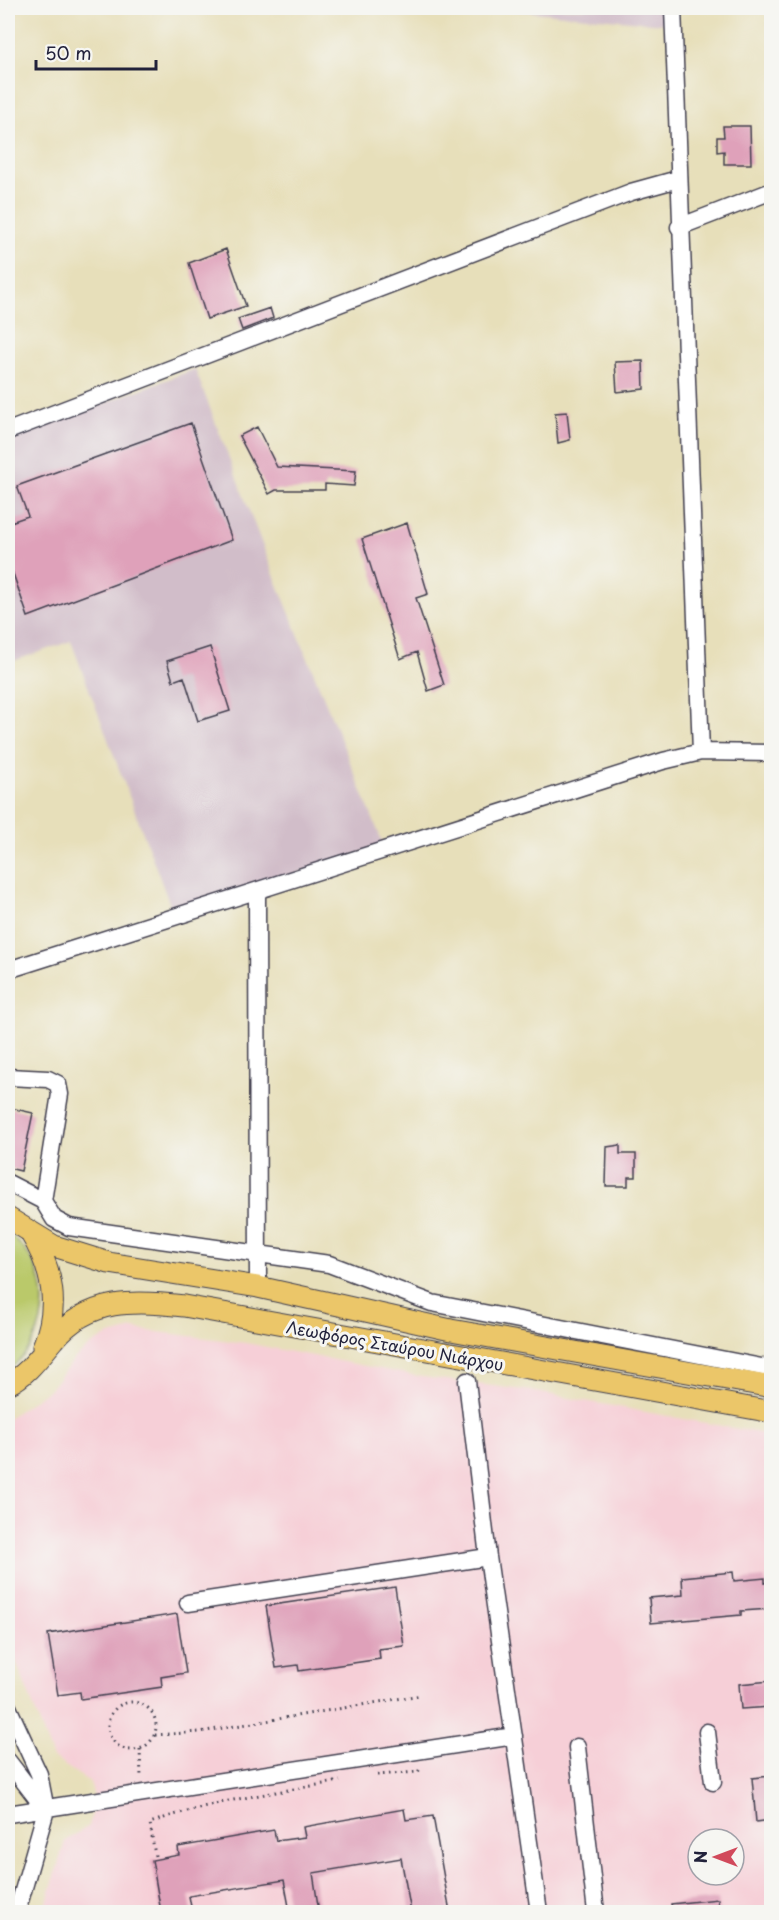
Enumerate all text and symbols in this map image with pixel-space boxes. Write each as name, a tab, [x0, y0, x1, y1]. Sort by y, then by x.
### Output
scale bar	[36, 33, 156, 71]
text: 50 m	[45, 39, 92, 66]
street label: Λεωφόρος Σταύρου Νιάρχου	[285, 1314, 505, 1376]
north arrow	[686, 1827, 746, 1887]
text: N	[688, 1851, 712, 1863]

